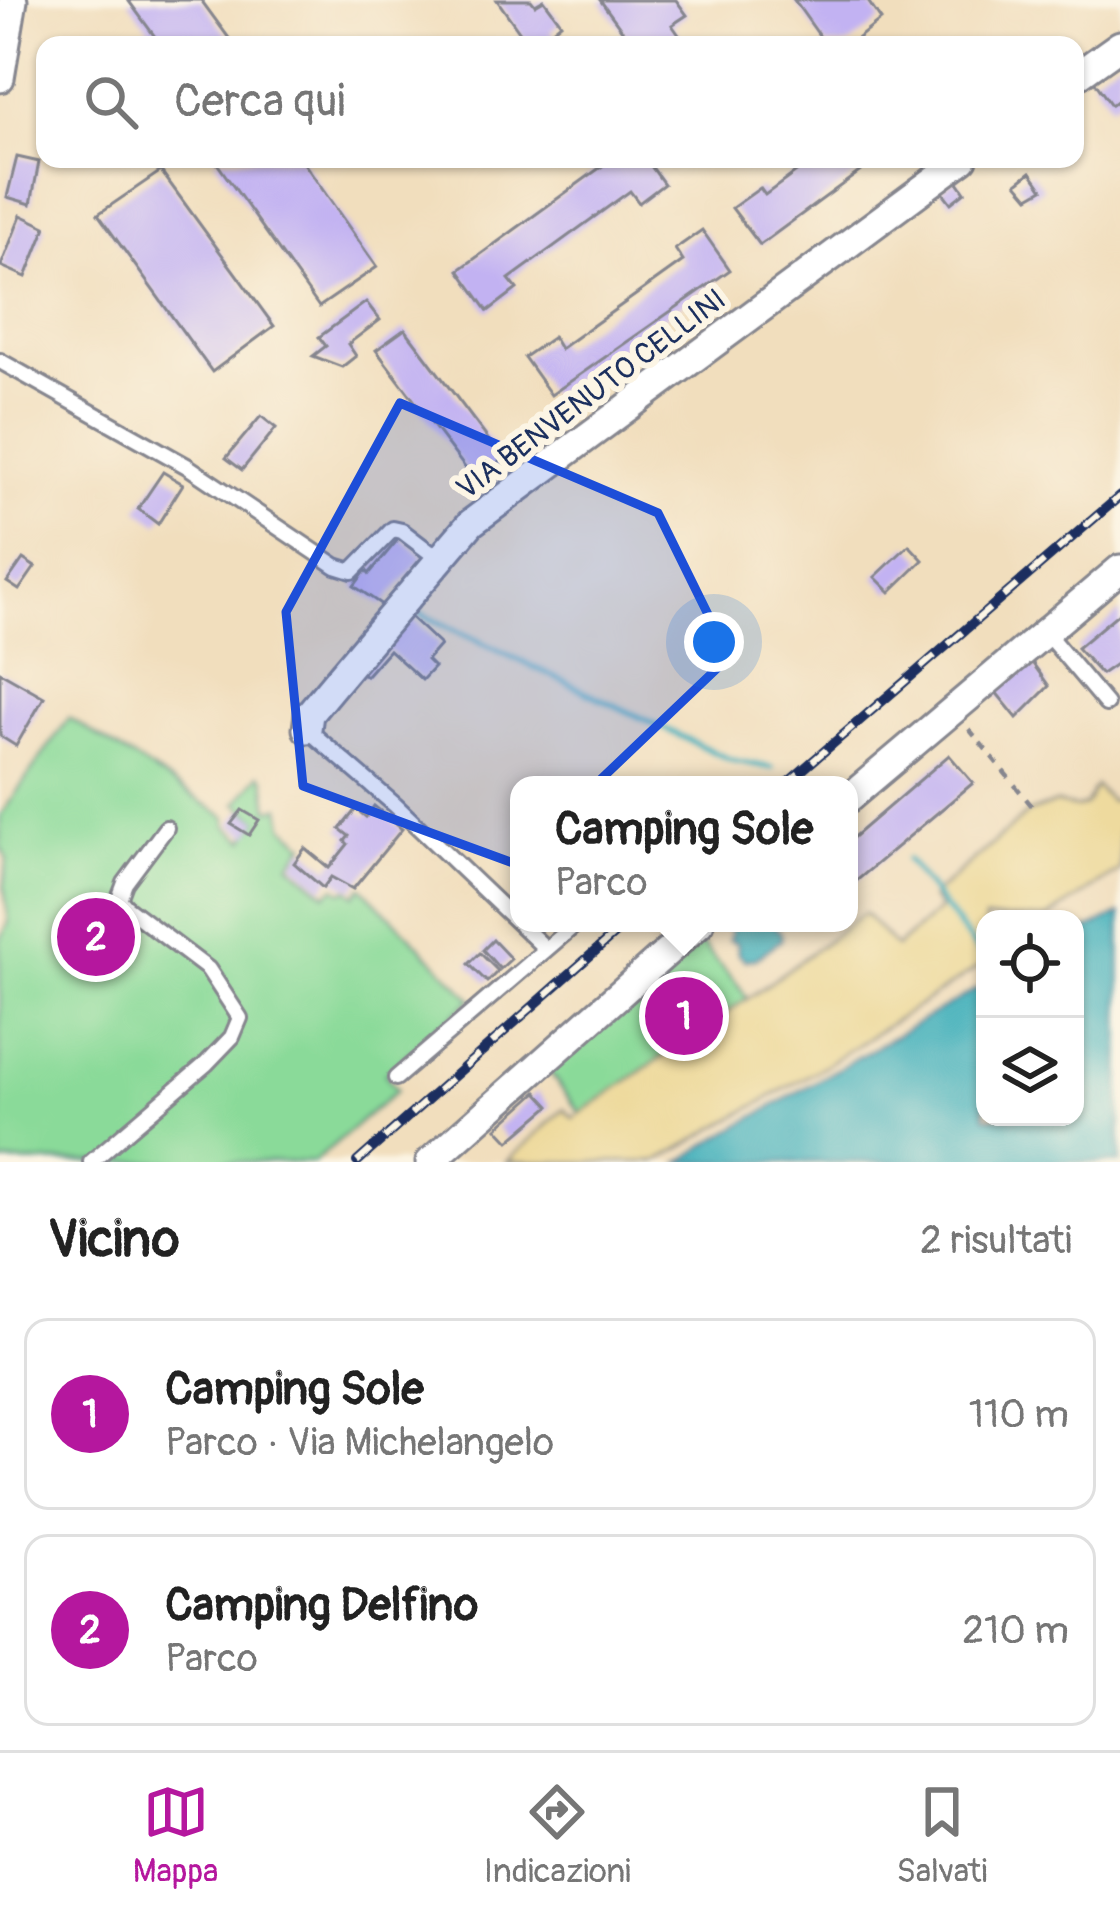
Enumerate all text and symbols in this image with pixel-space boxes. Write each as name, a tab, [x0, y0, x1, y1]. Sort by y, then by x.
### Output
search box	[36, 36, 1084, 168]
icon: search	[78, 69, 144, 135]
text: Cerca qui	[174, 74, 345, 130]
street label: VIA BENVENUTO CELLINI	[449, 281, 733, 508]
your location	[684, 612, 744, 672]
popup	[510, 776, 858, 932]
text: Camping Sole	[555, 802, 813, 858]
text: Parco	[555, 858, 647, 907]
pin: 2	[57, 892, 135, 982]
map controls	[976, 910, 1084, 1126]
button: locate	[976, 910, 1084, 1018]
pin: 1	[645, 971, 723, 1061]
button: layers	[976, 1018, 1084, 1126]
text: Vicino	[48, 1208, 179, 1272]
text: 2 risultati	[920, 1216, 1072, 1265]
text: Camping Sole	[165, 1362, 424, 1418]
text: 1	[82, 1390, 98, 1439]
text: 110 m	[969, 1390, 1069, 1439]
text: Parco · Via Michelangelo	[165, 1418, 554, 1467]
text: Camping Delfino	[165, 1578, 478, 1634]
text: 2	[79, 1606, 101, 1655]
text: 210 m	[962, 1606, 1069, 1655]
text: Parco	[165, 1634, 258, 1683]
tab: Mappa	[133, 1779, 218, 1892]
tab: Indicazioni	[484, 1779, 631, 1892]
tab: Salvati	[896, 1779, 987, 1892]

